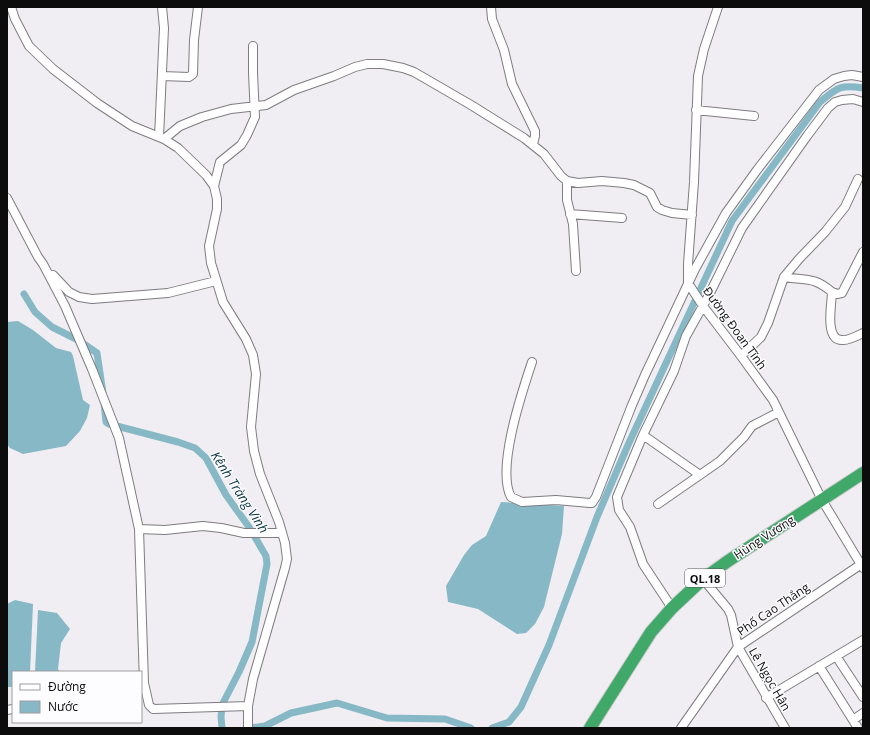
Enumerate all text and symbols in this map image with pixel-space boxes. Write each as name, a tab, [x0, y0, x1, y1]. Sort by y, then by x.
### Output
street label: Đường Đoan Tĩnh	[699, 283, 771, 373]
water label: Kênh Tràng Vinh	[207, 448, 273, 536]
street label: Hùng Vương	[730, 511, 798, 563]
road number: QL.18	[685, 569, 725, 587]
street label: Phố Cao Thắng	[733, 578, 813, 640]
street label: Lê Ngọc Hân	[745, 644, 795, 714]
legend	[12, 671, 142, 723]
text: Đường	[48, 678, 86, 695]
text: Nước	[48, 698, 78, 715]

